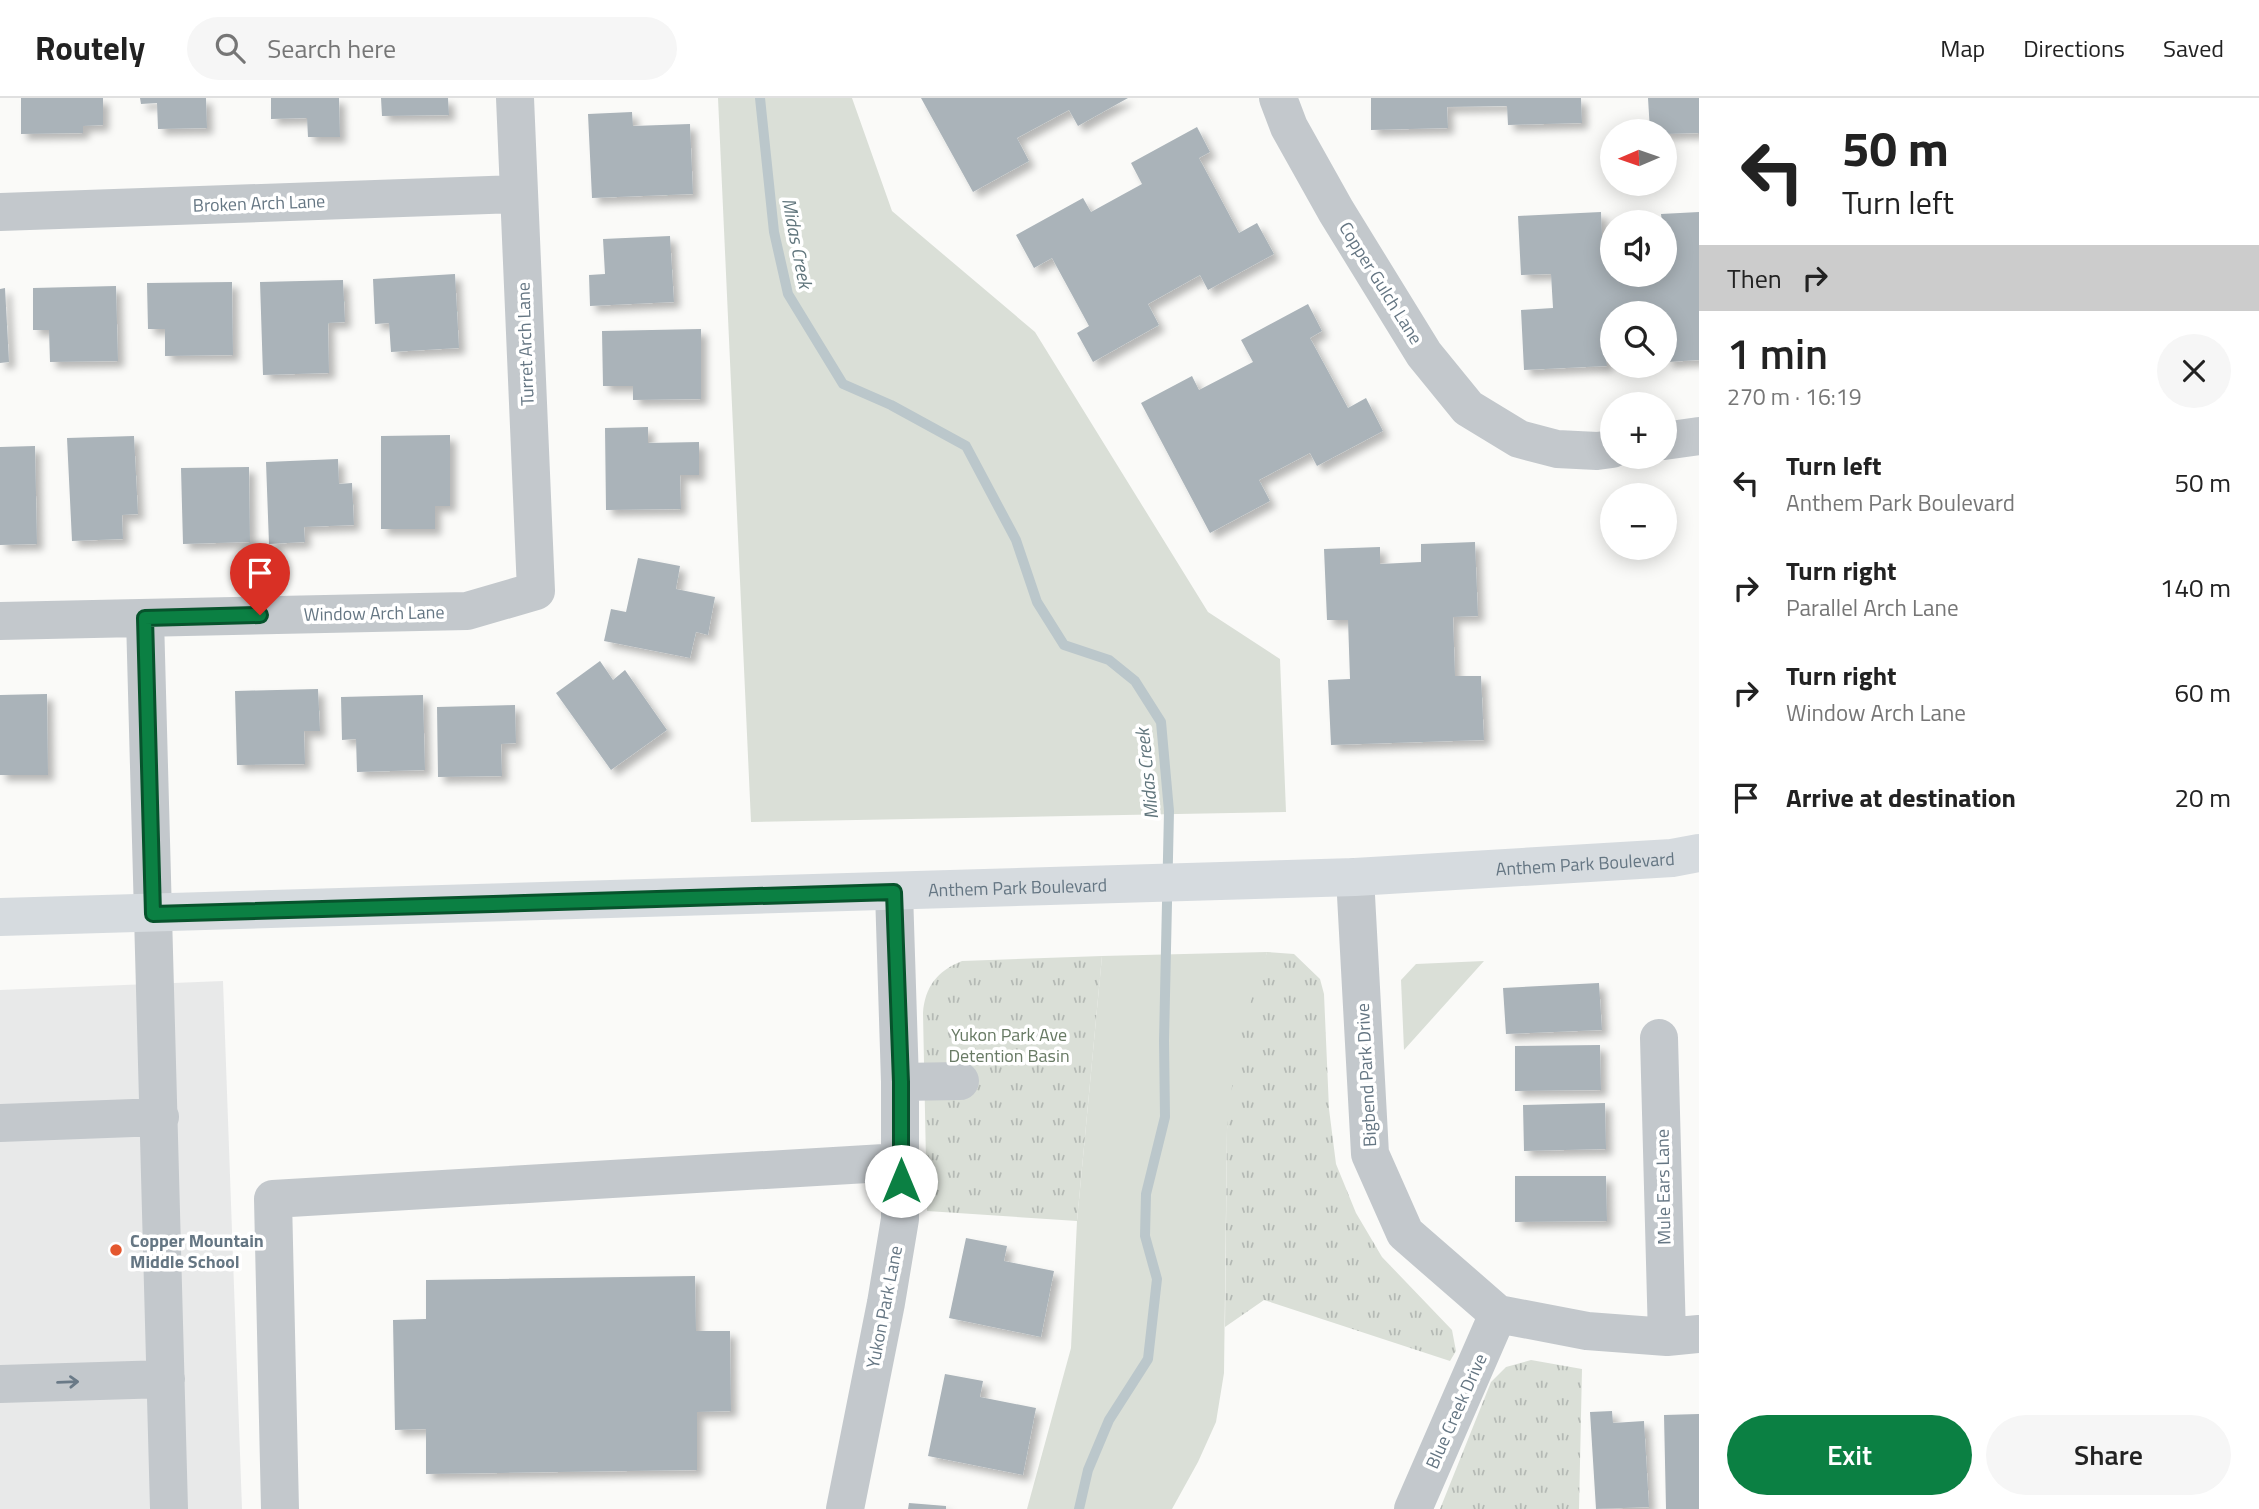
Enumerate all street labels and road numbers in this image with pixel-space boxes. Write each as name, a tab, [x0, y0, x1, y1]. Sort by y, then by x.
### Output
street label: Broken Arch Lane	[192, 187, 326, 219]
street label: Copper Gulch Lane	[1332, 216, 1430, 350]
street label: Turret Arch Lane	[509, 282, 541, 406]
street label: Window Arch Lane	[303, 598, 445, 628]
street label: Anthem Park Boulevard	[1495, 844, 1675, 882]
street label: Anthem Park Boulevard	[928, 871, 1108, 903]
street label: Bigbend Park Drive	[1349, 1003, 1383, 1147]
street label: Mule Ears Lane	[1648, 1129, 1678, 1245]
street label: Yukon Park Lane	[859, 1243, 909, 1371]
street label: Blue Creek Drive	[1419, 1349, 1493, 1473]

